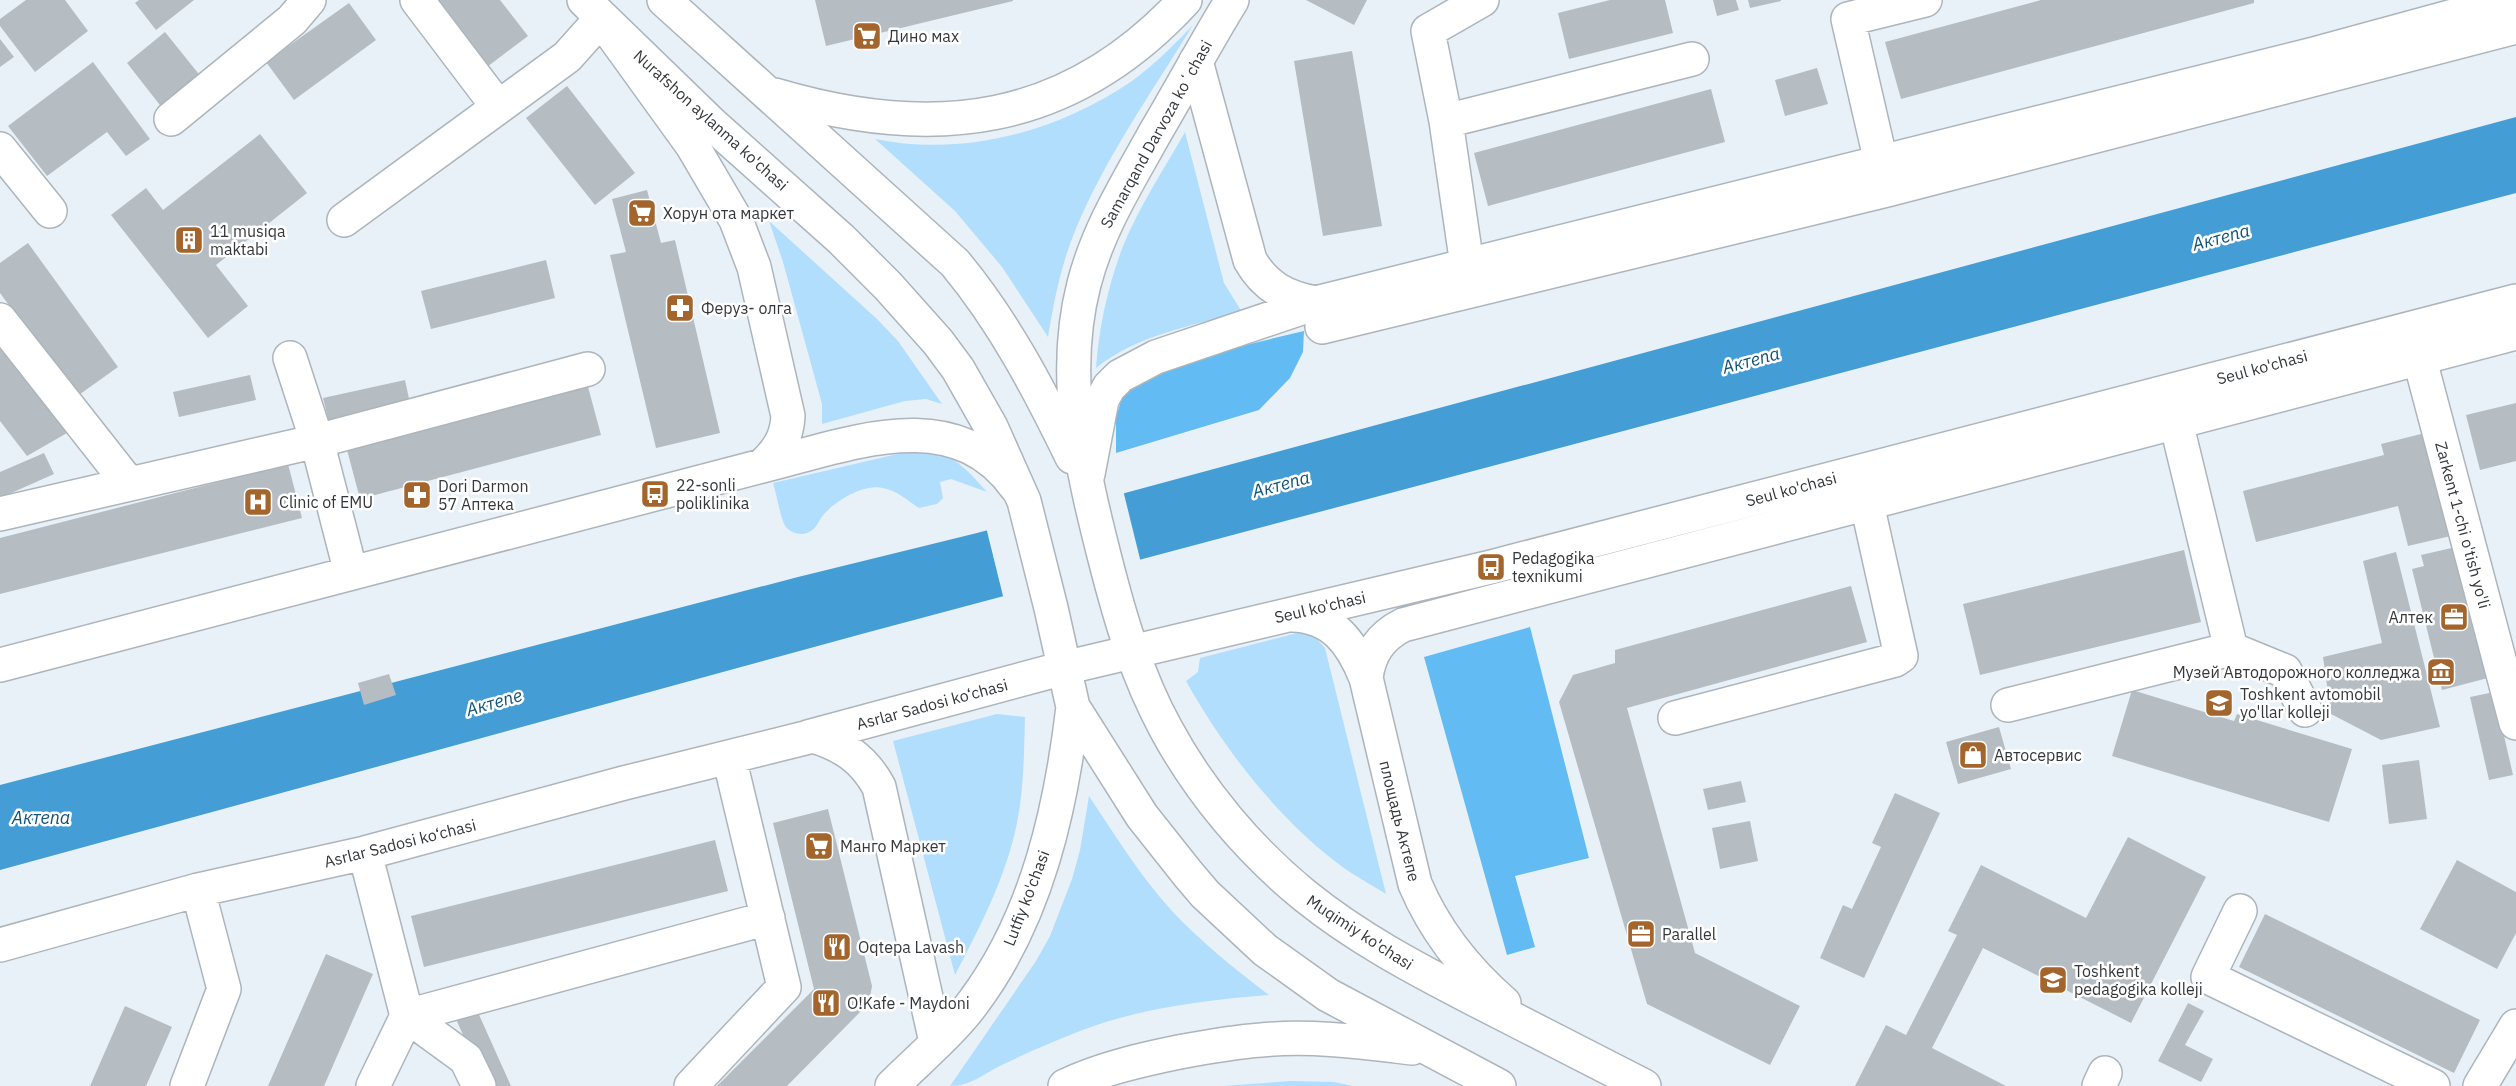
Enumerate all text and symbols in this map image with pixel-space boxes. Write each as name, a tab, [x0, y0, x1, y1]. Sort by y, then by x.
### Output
supermarket icon: Дино мах	[851, 20, 883, 52]
place label: Дино мах	[888, 26, 959, 46]
street label: Samarqand Darvoza koʻchasi	[1096, 36, 1216, 232]
street label: Nurafshon aylanma ko'chasi	[630, 45, 792, 195]
supermarket icon: Хорун ота маркет	[626, 197, 658, 229]
place label: Хорун ота маркет	[663, 203, 794, 223]
water label: Актепа	[2189, 218, 2252, 256]
place label: 11 musiqa maktabi	[210, 221, 286, 259]
building icon: 11 musiqa maktabi	[173, 224, 205, 256]
pharmacy icon: Феруз- олга	[664, 292, 696, 324]
place label: Феруз- олга	[701, 298, 792, 318]
water label: Актепа	[1719, 341, 1782, 379]
street label: Seul ko'chasi	[2214, 345, 2310, 389]
street label: Zarkent 1-chi o'tish yo'li	[2431, 439, 2495, 611]
water label: Актепа	[1249, 465, 1312, 503]
street label: Seul ko'chasi	[1743, 467, 1839, 511]
place label: 22-sonli poliklinika	[676, 475, 750, 513]
place label: Dori Darmon 57 Аптека	[438, 476, 529, 514]
bus stop icon: 22-sonli poliklinika	[639, 478, 671, 510]
pharmacy icon: Dori Darmon 57 Аптека	[401, 479, 433, 511]
hospital icon: Clinic of EMU	[242, 486, 274, 518]
place label: Clinic of EMU	[279, 492, 373, 512]
place label: Pedagogika texnikumi	[1512, 548, 1595, 586]
bus stop icon: Pedagogika texnikumi	[1475, 551, 1507, 583]
street label: Seul ko'chasi	[1272, 587, 1368, 627]
office icon: Алтек	[2438, 601, 2470, 633]
place label: Алтек	[2389, 607, 2433, 627]
museum icon: Музей Автодорожного колледжа	[2425, 656, 2457, 688]
place label: Музей Автодорожного колледжа	[2173, 662, 2420, 682]
street label: Asrlar Sadosi ko‘chasi	[854, 674, 1010, 734]
water label: Актепе	[462, 683, 525, 721]
place label: Toshkent avtomobil yo'llar kolleji	[2240, 684, 2381, 722]
school or university icon: Toshkent avtomobil yo'llar kolleji	[2203, 687, 2235, 719]
shop icon: Автосервис	[1957, 739, 1989, 771]
place label: Автосервис	[1994, 745, 2082, 765]
street label: площадь Актепе	[1375, 758, 1425, 884]
water label: Актепа	[11, 806, 70, 829]
street label: Asrlar Sadosi ko‘chasi	[322, 814, 478, 872]
supermarket icon: Манго Маркет	[803, 830, 835, 862]
place label: Манго Маркет	[840, 836, 946, 856]
street label: Lutfiy ko'chasi	[999, 847, 1053, 949]
street label: Muqimiy ko'chasi	[1303, 890, 1417, 974]
office icon: Parallel	[1625, 918, 1657, 950]
place label: Parallel	[1662, 924, 1716, 944]
restaurant icon: Oqtepa Lavash	[821, 931, 853, 963]
place label: Oqtepa Lavash	[858, 937, 964, 957]
place label: Toshkent pedagogika kolleji	[2074, 961, 2203, 999]
school or university icon: Toshkent pedagogika kolleji	[2037, 964, 2069, 996]
restaurant icon: O!Kafe - Maydoni	[810, 987, 842, 1019]
place label: O!Kafe - Maydoni	[847, 993, 970, 1013]

